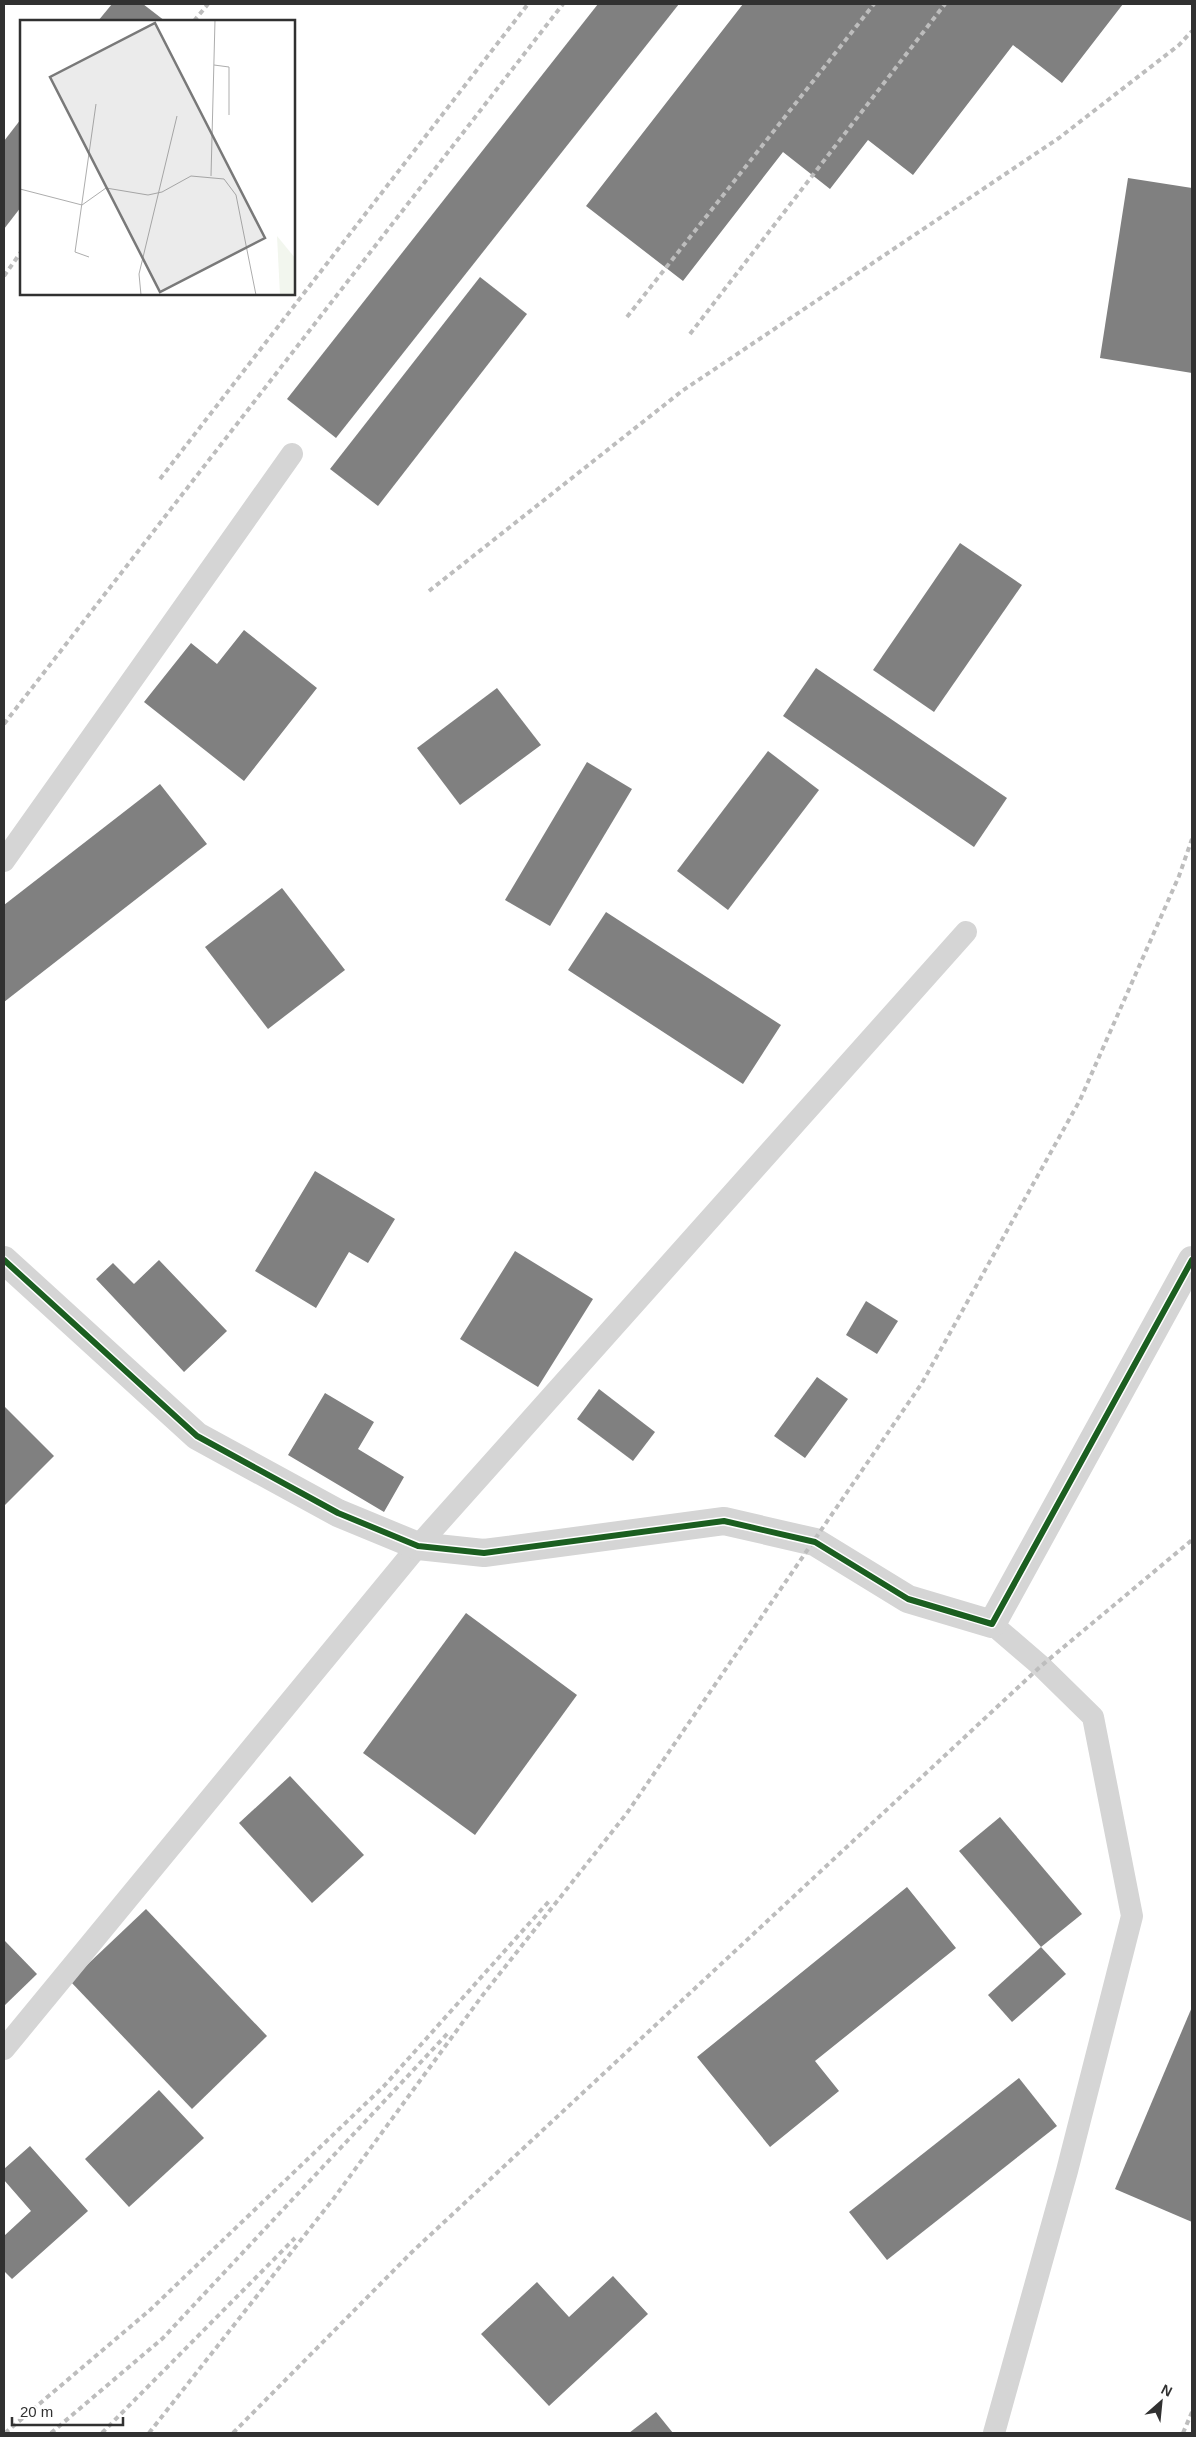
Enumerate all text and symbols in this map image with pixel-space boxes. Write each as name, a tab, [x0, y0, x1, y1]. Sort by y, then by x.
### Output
inset map	[20, 20, 295, 295]
north arrow	[1136, 2377, 1186, 2427]
text: N	[1159, 2381, 1175, 2400]
scale bar	[12, 2394, 124, 2426]
text: 20 m	[20, 2403, 53, 2420]

